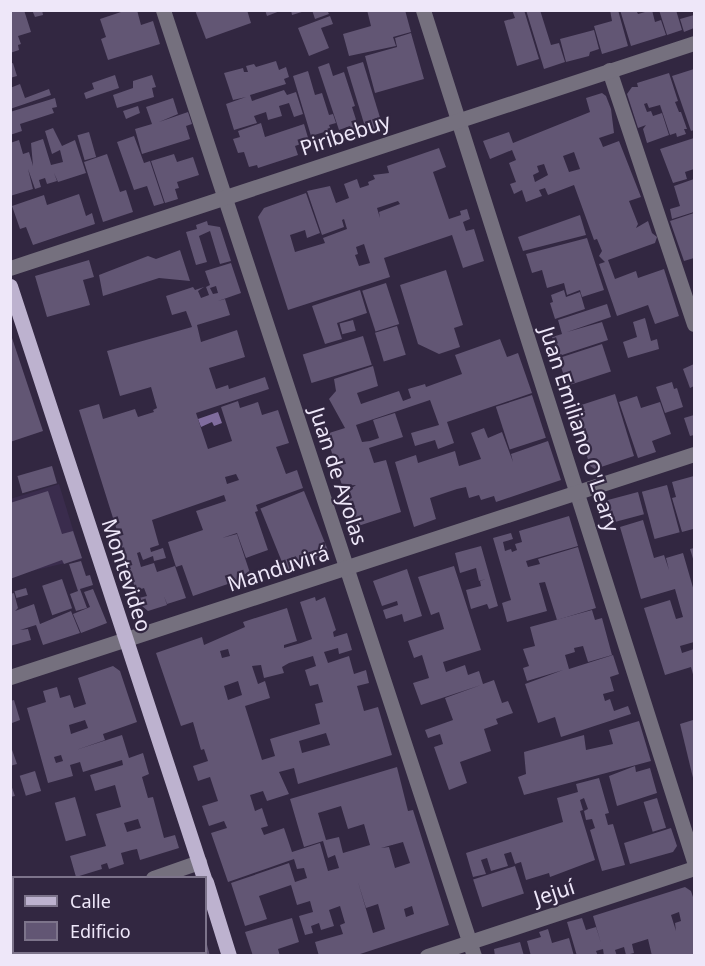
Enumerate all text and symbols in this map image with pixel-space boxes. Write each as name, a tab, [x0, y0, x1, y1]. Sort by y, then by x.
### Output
street label: Piribebuy	[297, 108, 393, 160]
street label: Juan Emiliano O'Leary	[535, 323, 625, 535]
street label: Juan de Ayolas	[305, 404, 373, 548]
street label: Montevideo	[97, 515, 157, 635]
street label: Manduvirá	[224, 540, 332, 596]
street label: Jejuí	[530, 874, 578, 910]
legend	[12, 876, 207, 954]
text: Calle	[70, 889, 111, 913]
text: Edificio	[70, 919, 131, 943]

